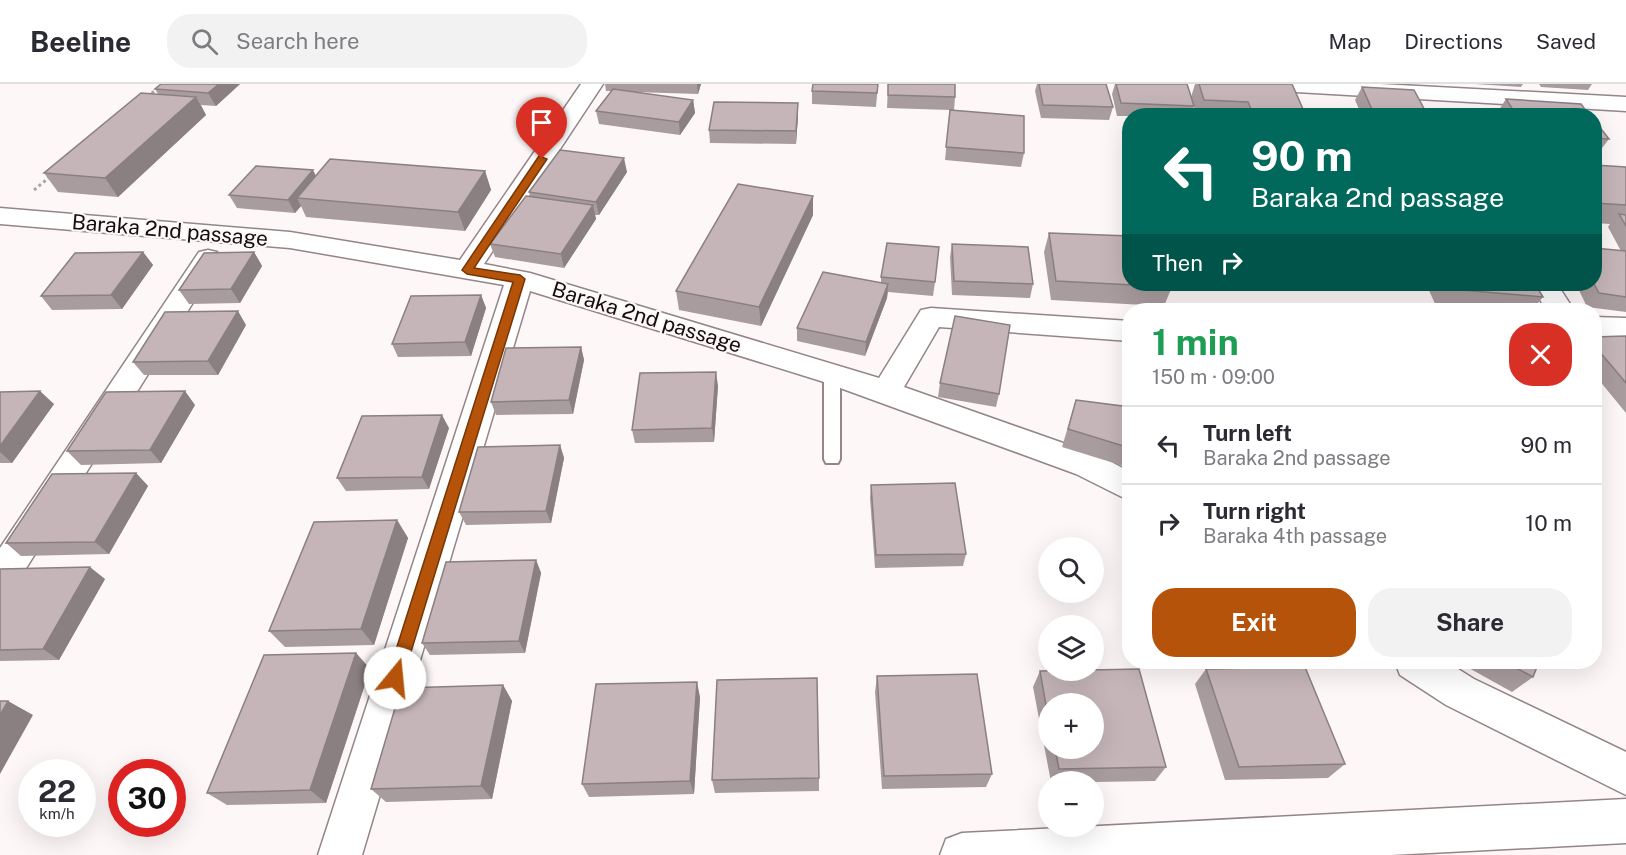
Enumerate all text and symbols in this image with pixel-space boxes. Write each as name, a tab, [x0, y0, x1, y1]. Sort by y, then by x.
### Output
search box	[167, 14, 587, 68]
text: Beeline	[30, 25, 131, 58]
icon: search	[188, 25, 221, 58]
text: Search here	[236, 28, 360, 54]
text: Map	[1329, 29, 1371, 54]
text: Directions	[1404, 29, 1503, 54]
text: Saved	[1536, 29, 1596, 54]
pin	[516, 97, 567, 159]
icon: arrive	[525, 106, 558, 139]
text: 90 m	[1251, 131, 1353, 180]
icon: left	[1152, 132, 1230, 210]
text: Baraka 2nd passage	[1251, 181, 1504, 213]
street label: Baraka 2nd passage	[71, 209, 269, 251]
icon: right	[1215, 246, 1248, 279]
text: Then	[1152, 250, 1203, 276]
street label: Baraka 2nd passage	[549, 276, 745, 358]
text: 1 min	[1152, 321, 1239, 363]
button: close	[1509, 323, 1572, 386]
text: 150 m · 09:00	[1152, 365, 1275, 389]
text: Turn left	[1203, 420, 1292, 446]
icon: left	[1152, 429, 1185, 462]
text: 90 m	[1521, 432, 1572, 458]
text: Baraka 2nd passage	[1203, 446, 1391, 470]
text: Turn right	[1203, 498, 1306, 524]
icon: right	[1152, 507, 1185, 540]
text: 10 m	[1525, 510, 1572, 536]
text: Baraka 4th passage	[1203, 524, 1387, 548]
map controls	[1038, 537, 1104, 837]
button: search	[1038, 537, 1104, 603]
button: Exit	[1152, 588, 1356, 657]
button: Share	[1368, 588, 1572, 657]
button: layers	[1038, 615, 1104, 681]
position arrow	[363, 646, 427, 710]
button: +	[1038, 693, 1104, 759]
speed limit sign: 30	[108, 759, 186, 837]
button: −	[1038, 771, 1104, 837]
text: 22	[38, 773, 76, 809]
text: km/h	[39, 805, 75, 822]

